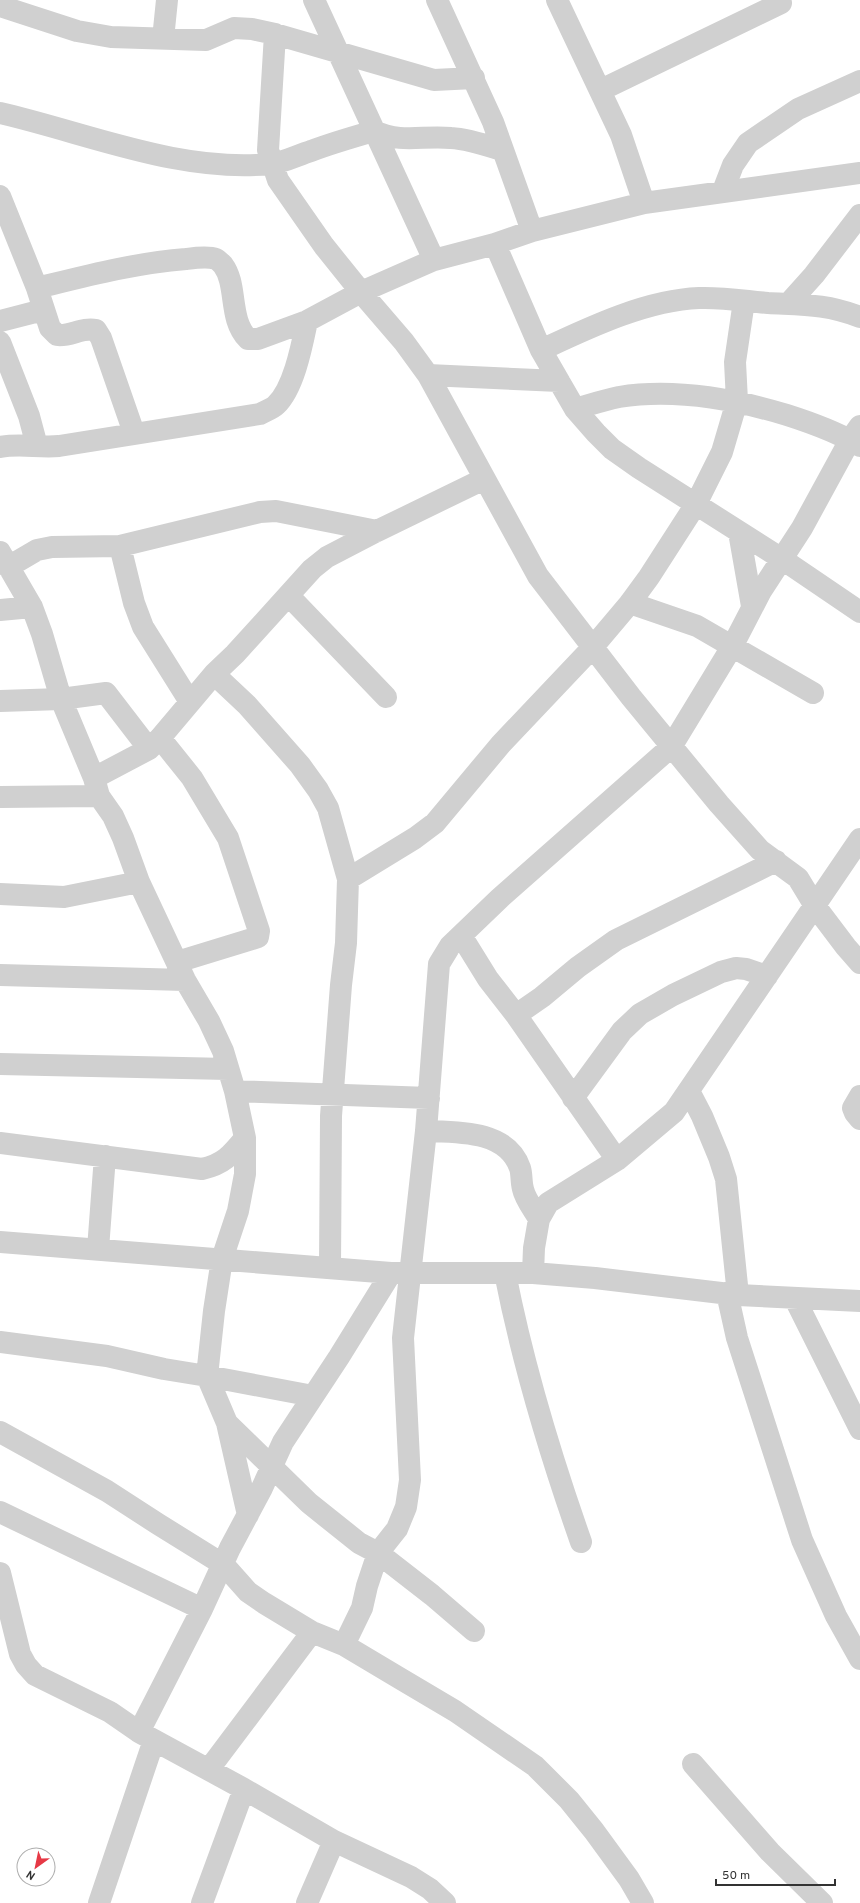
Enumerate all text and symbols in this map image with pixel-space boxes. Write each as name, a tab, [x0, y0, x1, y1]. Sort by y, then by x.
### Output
north arrow	[16, 1847, 56, 1887]
scale bar	[716, 1861, 835, 1887]
text: N	[24, 1867, 38, 1883]
text: 50 m	[722, 1868, 750, 1884]

